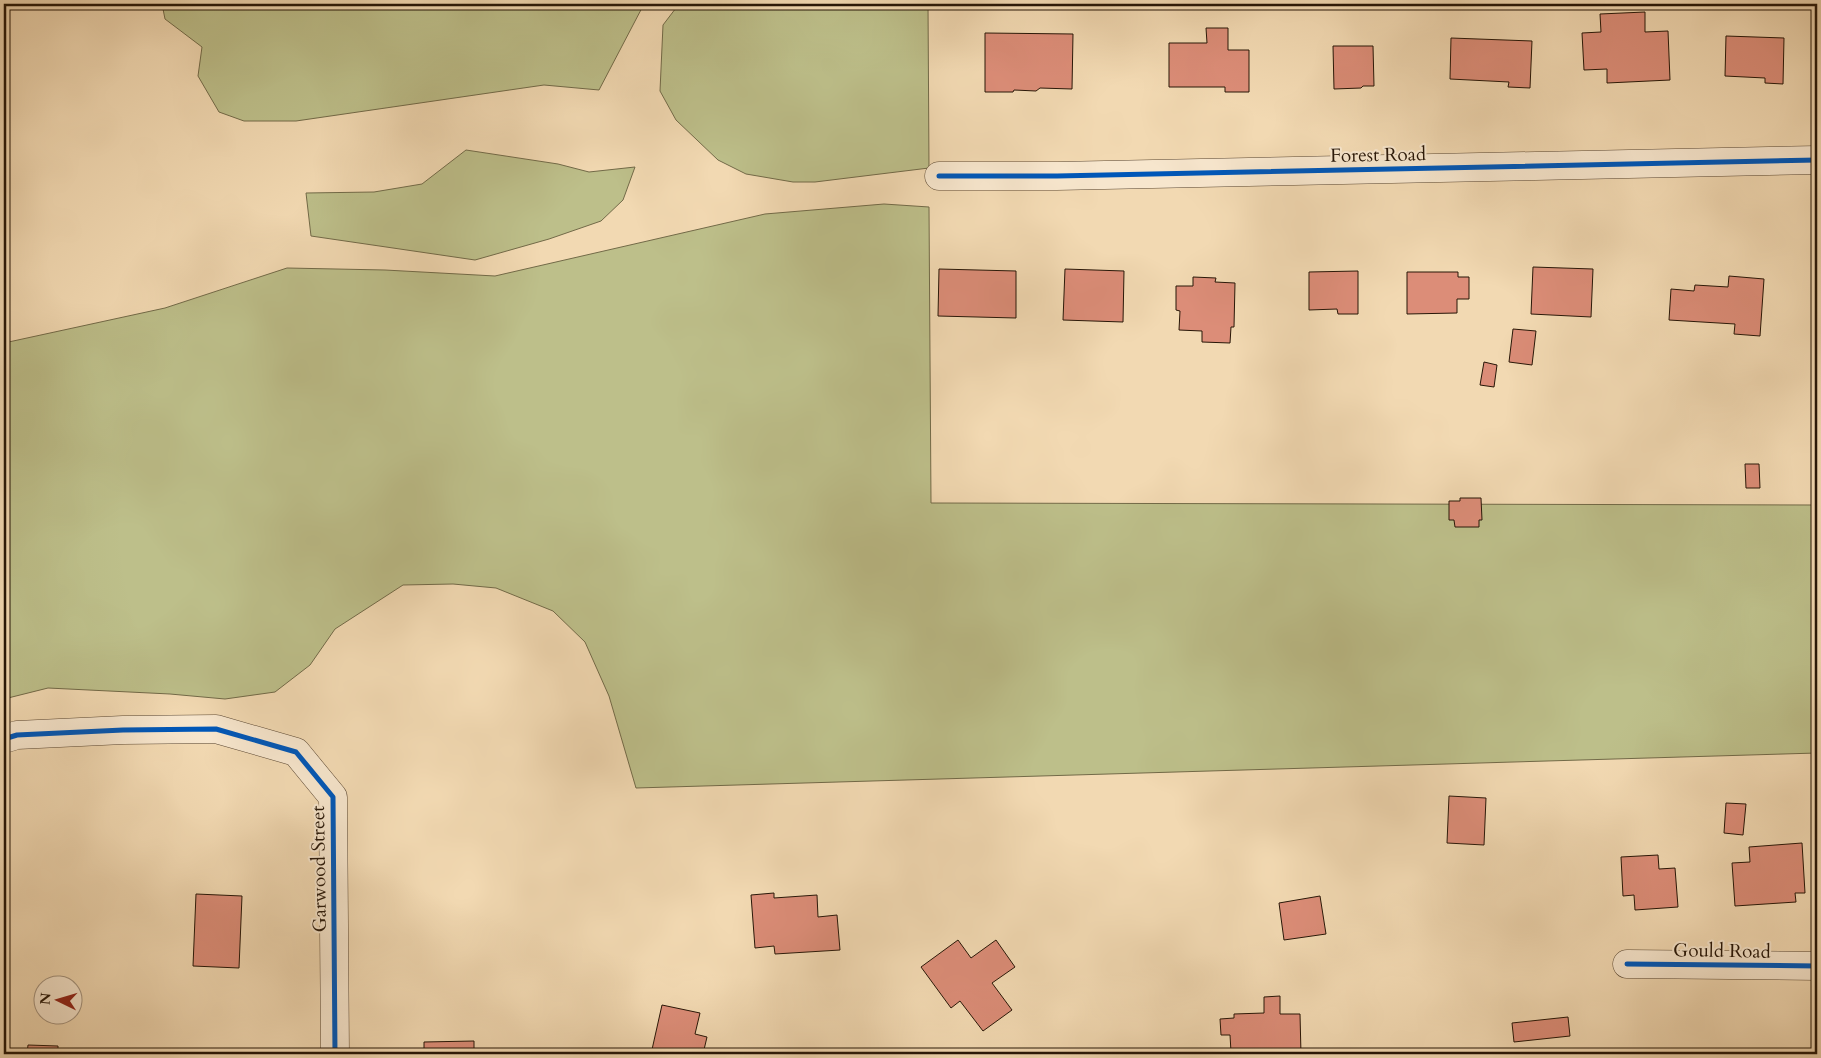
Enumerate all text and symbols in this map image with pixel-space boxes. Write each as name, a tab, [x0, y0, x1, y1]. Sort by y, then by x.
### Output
street label: Forest Road	[1330, 141, 1426, 169]
street label: Garwood Street	[305, 805, 333, 933]
street label: Gould Road	[1673, 937, 1771, 965]
north arrow	[32, 976, 82, 1026]
text: N	[36, 992, 56, 1006]

